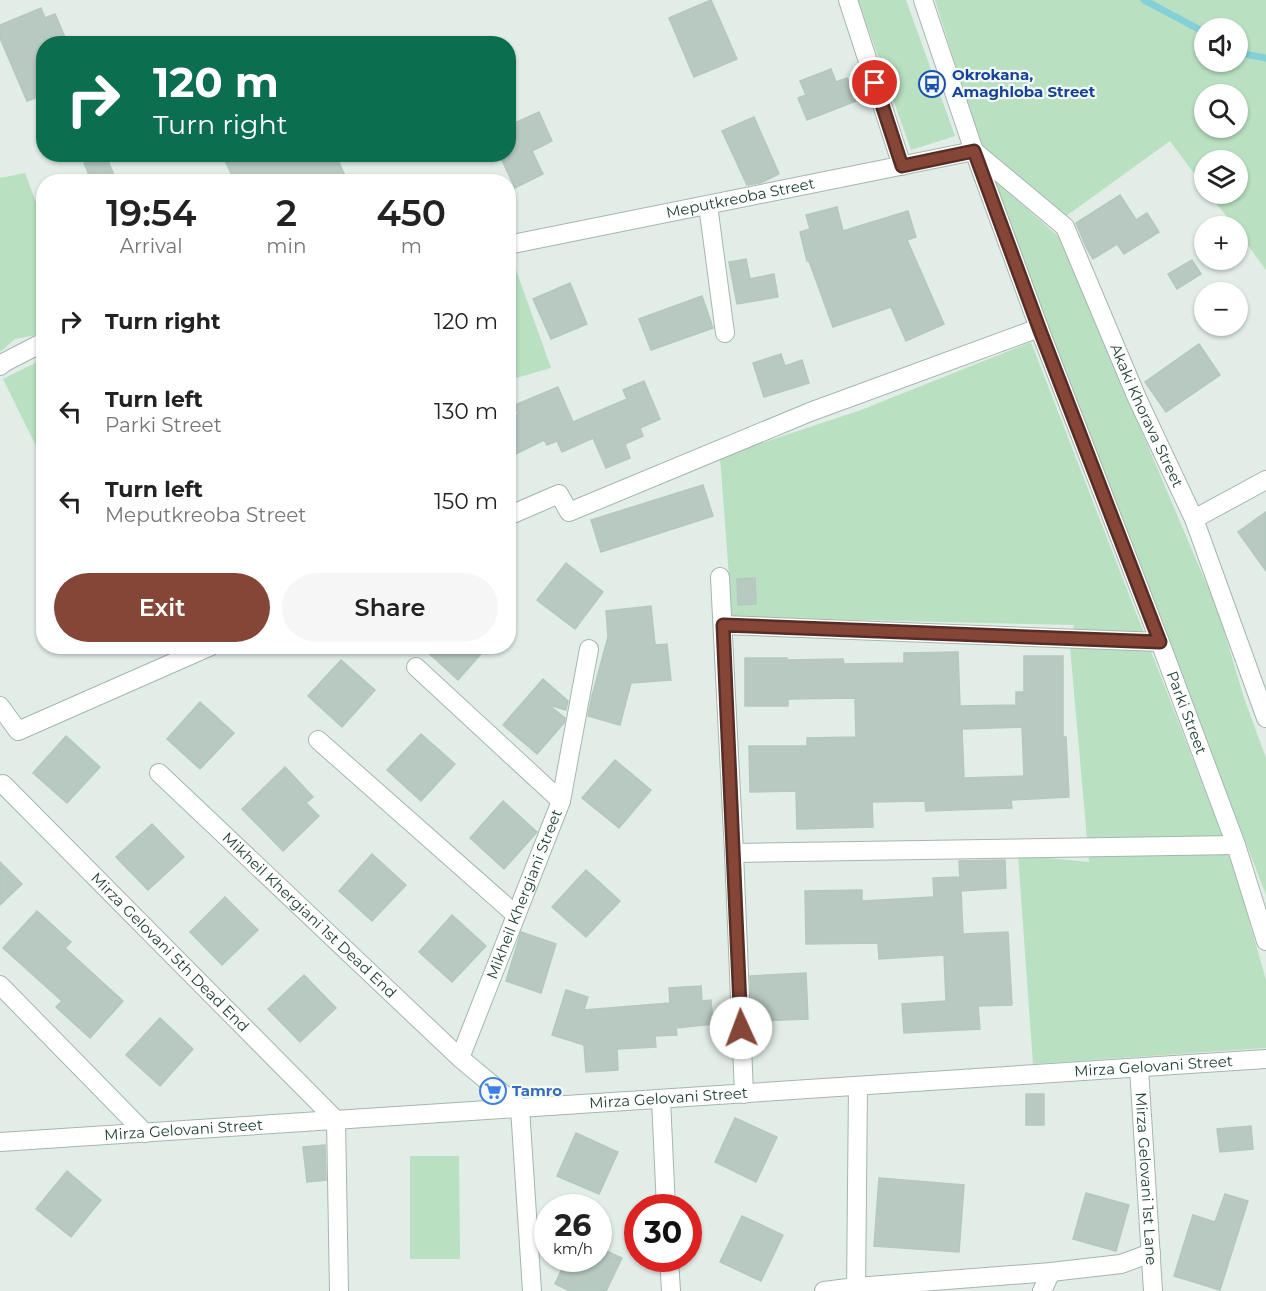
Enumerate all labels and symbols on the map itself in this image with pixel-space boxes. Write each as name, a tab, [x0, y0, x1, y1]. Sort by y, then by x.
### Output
pin	[849, 57, 900, 108]
place label: Okrokana, Amaghloba Street	[951, 65, 1096, 101]
bus stop icon: Okrokana, Amaghloba Street	[917, 69, 947, 99]
street label: Meputkreoba Street	[664, 173, 816, 222]
street label: Akaki Khorava Street	[1106, 341, 1188, 490]
street label: Parki Street	[1163, 668, 1211, 757]
street label: Mikheil Khergiani Street	[482, 806, 566, 982]
street label: Mikheil Khergiani 1st Dead End	[219, 828, 401, 1002]
street label: Mirza Gelovani 5th Dead End	[87, 868, 253, 1036]
position arrow	[709, 996, 773, 1060]
street label: Mirza Gelovani Street	[1074, 1051, 1233, 1081]
supermarket icon: Tamro	[478, 1076, 508, 1106]
place label: Tamro	[512, 1081, 562, 1100]
street label: Mirza Gelovani Street	[589, 1083, 748, 1112]
street label: Mirza Gelovani 1st Lane	[1132, 1092, 1161, 1266]
street label: Mirza Gelovani Street	[104, 1115, 264, 1144]
speed limit sign: 30	[624, 1194, 702, 1272]

